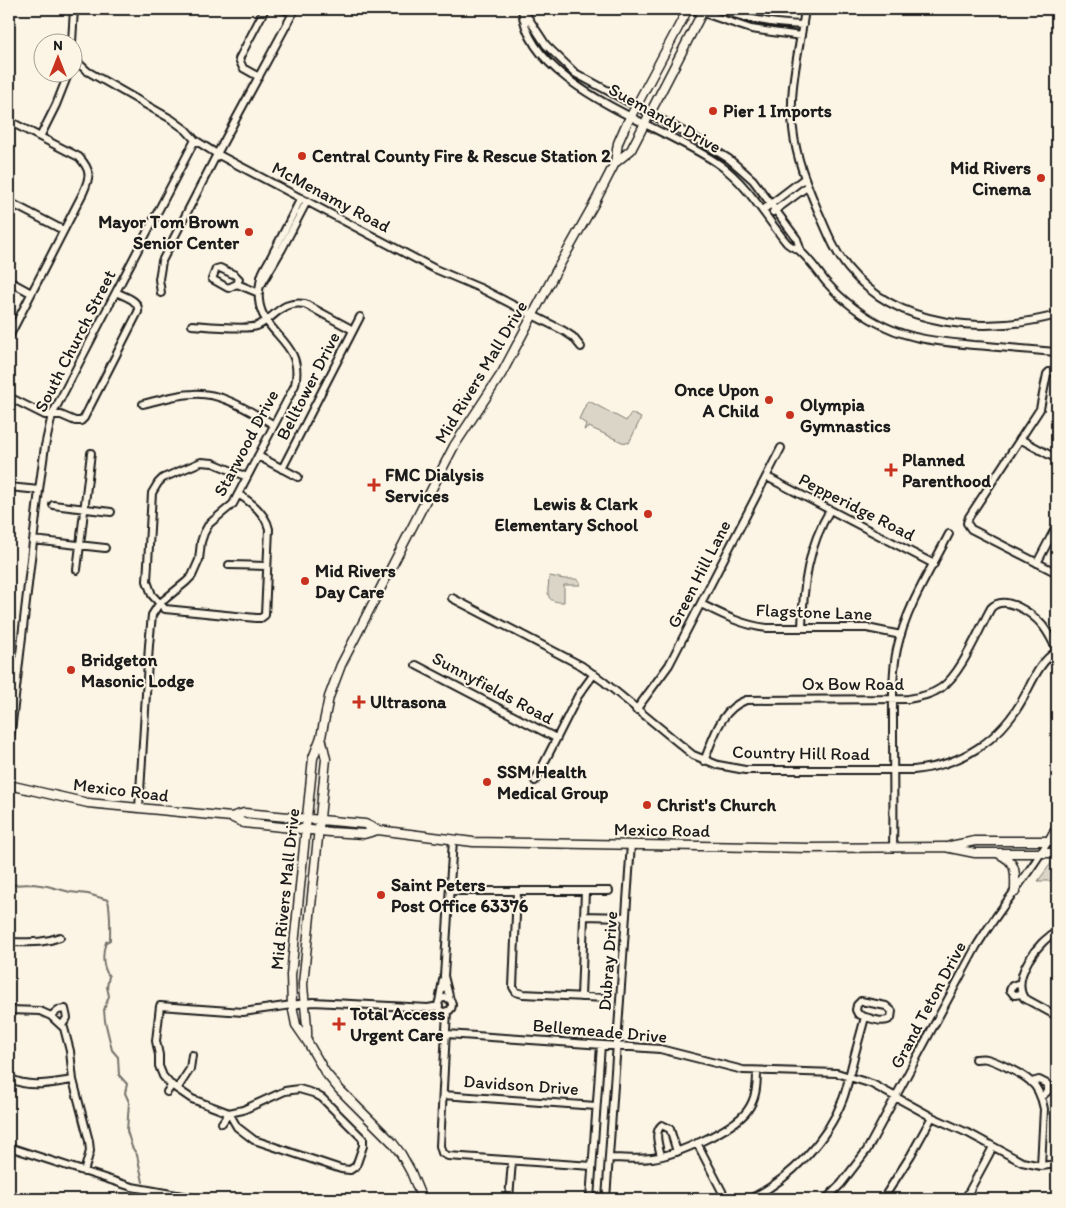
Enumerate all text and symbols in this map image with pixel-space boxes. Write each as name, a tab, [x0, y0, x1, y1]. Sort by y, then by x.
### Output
north arrow	[32, 32, 82, 82]
text: N	[53, 37, 63, 54]
street label: Suemandy Drive	[605, 78, 725, 158]
place label: Pier 1 Imports	[723, 100, 832, 122]
marker: Pier 1 Imports	[707, 105, 719, 117]
place label: Central County Fire & Rescue Station 2	[312, 145, 611, 167]
marker: Central County Fire & Rescue Station 2	[296, 150, 308, 162]
street label: McMenamy Road	[268, 157, 394, 238]
place label: Mid Rivers Cinema	[950, 157, 1032, 200]
marker: Mid Rivers Cinema	[1035, 172, 1047, 184]
place label: Mayor Tom Brown Senior Center	[98, 211, 240, 254]
marker: Mayor Tom Brown Senior Center	[243, 226, 255, 238]
street label: South Church Street	[30, 266, 121, 416]
street label: Mid Rivers Mall Drive	[430, 297, 532, 447]
street label: Belltower Drive	[271, 328, 345, 444]
place label: Once Upon A Child	[674, 379, 760, 422]
street label: Starwood Drive	[209, 386, 283, 500]
marker: Once Upon A Child	[763, 394, 775, 406]
place label: Olympia Gymnastics	[800, 394, 891, 437]
marker: Olympia Gymnastics	[784, 409, 796, 421]
place label: Planned Parenthood	[902, 449, 991, 492]
marker: Planned Parenthood	[884, 463, 898, 477]
place label: FMC Dialysis Services	[385, 464, 484, 507]
street label: Pepperidge Road	[795, 468, 919, 546]
marker: FMC Dialysis Services	[367, 478, 381, 492]
place label: Lewis & Clark Elementary School	[494, 493, 639, 536]
marker: Lewis & Clark Elementary School	[642, 508, 654, 520]
street label: Green Hill Lane	[662, 516, 736, 632]
place label: Mid Rivers Day Care	[315, 560, 396, 603]
marker: Mid Rivers Day Care	[299, 575, 311, 587]
street label: Flagstone Lane	[755, 599, 873, 625]
street label: Sunnyfields Road	[428, 647, 558, 729]
place label: Bridgeton Masonic Lodge	[81, 649, 195, 692]
marker: Bridgeton Masonic Lodge	[65, 664, 77, 676]
street label: Ox Bow Road	[802, 673, 904, 695]
place label: Ultrasona	[370, 691, 447, 713]
marker: Ultrasona	[352, 695, 366, 709]
street label: Country Hill Road	[732, 741, 870, 765]
place label: SSM Health Medical Group	[497, 761, 609, 804]
street label: Mexico Road	[72, 773, 170, 807]
marker: SSM Health Medical Group	[481, 776, 493, 788]
place label: Christ's Church	[657, 794, 776, 816]
marker: Christ's Church	[641, 799, 653, 811]
street label: Mid Rivers Mall Drive	[266, 807, 304, 971]
street label: Mexico Road	[614, 818, 711, 842]
place label: Saint Peters Post Office 63376	[391, 874, 529, 917]
marker: Saint Peters Post Office 63376	[375, 889, 387, 901]
street label: Dubray Drive	[594, 910, 622, 1012]
street label: Grand Teton Drive	[885, 938, 971, 1072]
place label: Total Access Urgent Care	[349, 1003, 445, 1046]
street label: Bellemeade Drive	[532, 1014, 668, 1048]
marker: Total Access Urgent Care	[332, 1017, 346, 1031]
street label: Davidson Drive	[463, 1070, 579, 1100]

